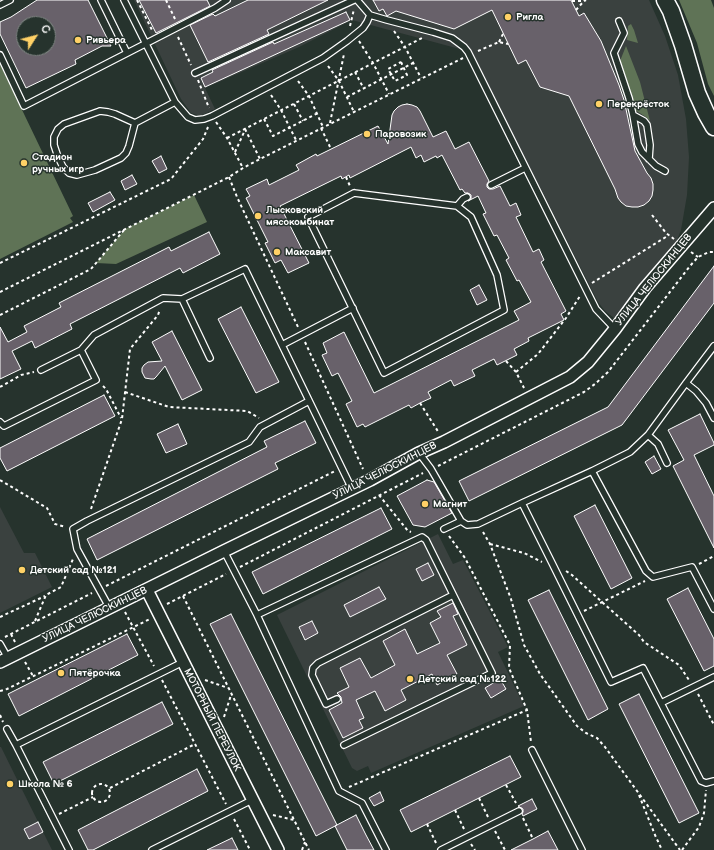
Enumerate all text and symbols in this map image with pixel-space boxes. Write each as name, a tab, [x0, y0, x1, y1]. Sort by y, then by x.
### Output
place label: Ригла	[516, 11, 543, 23]
marker: Ригла	[503, 12, 513, 22]
north arrow	[16, 16, 56, 56]
text: С	[38, 22, 53, 36]
place label: Ривьера	[86, 34, 126, 46]
marker: Ривьера	[73, 35, 83, 45]
place label: Перекрёсток	[607, 98, 669, 110]
marker: Перекрёсток	[594, 99, 604, 109]
place label: Паровозик	[375, 128, 426, 140]
marker: Паровозик	[362, 129, 372, 139]
place label: Стадион ручных игр	[32, 151, 84, 174]
marker: Стадион ручных игр	[19, 158, 29, 168]
place label: Лысковский мясокомбинат	[266, 204, 334, 228]
marker: Лысковский мясокомбинат	[253, 211, 263, 221]
street label: УЛИЦА ЧЕЛЮСКИНЦЕВ	[613, 232, 695, 328]
place label: Максавит	[285, 246, 331, 258]
marker: Максавит	[272, 247, 282, 257]
street label: УЛИЦА ЧЕЛЮСКИНЦЕВ	[331, 440, 439, 502]
place label: Магнит	[433, 498, 467, 510]
marker: Магнит	[420, 499, 430, 509]
place label: Детский сад №121	[30, 564, 117, 576]
marker: Детский сад №121	[17, 565, 27, 575]
street label: УЛИЦА ЧЕЛЮСКИНЦЕВ	[41, 584, 149, 646]
place label: Пятёрочка	[69, 667, 121, 679]
street label: МОТОРНЫЙ ПЕРЕУЛОК	[181, 667, 243, 773]
marker: Пятёрочка	[56, 668, 66, 678]
place label: Детский сад №122	[418, 673, 507, 685]
marker: Детский сад №122	[405, 674, 415, 684]
place label: Школа № 6	[18, 778, 73, 790]
marker: Школа № 6	[5, 779, 15, 789]

